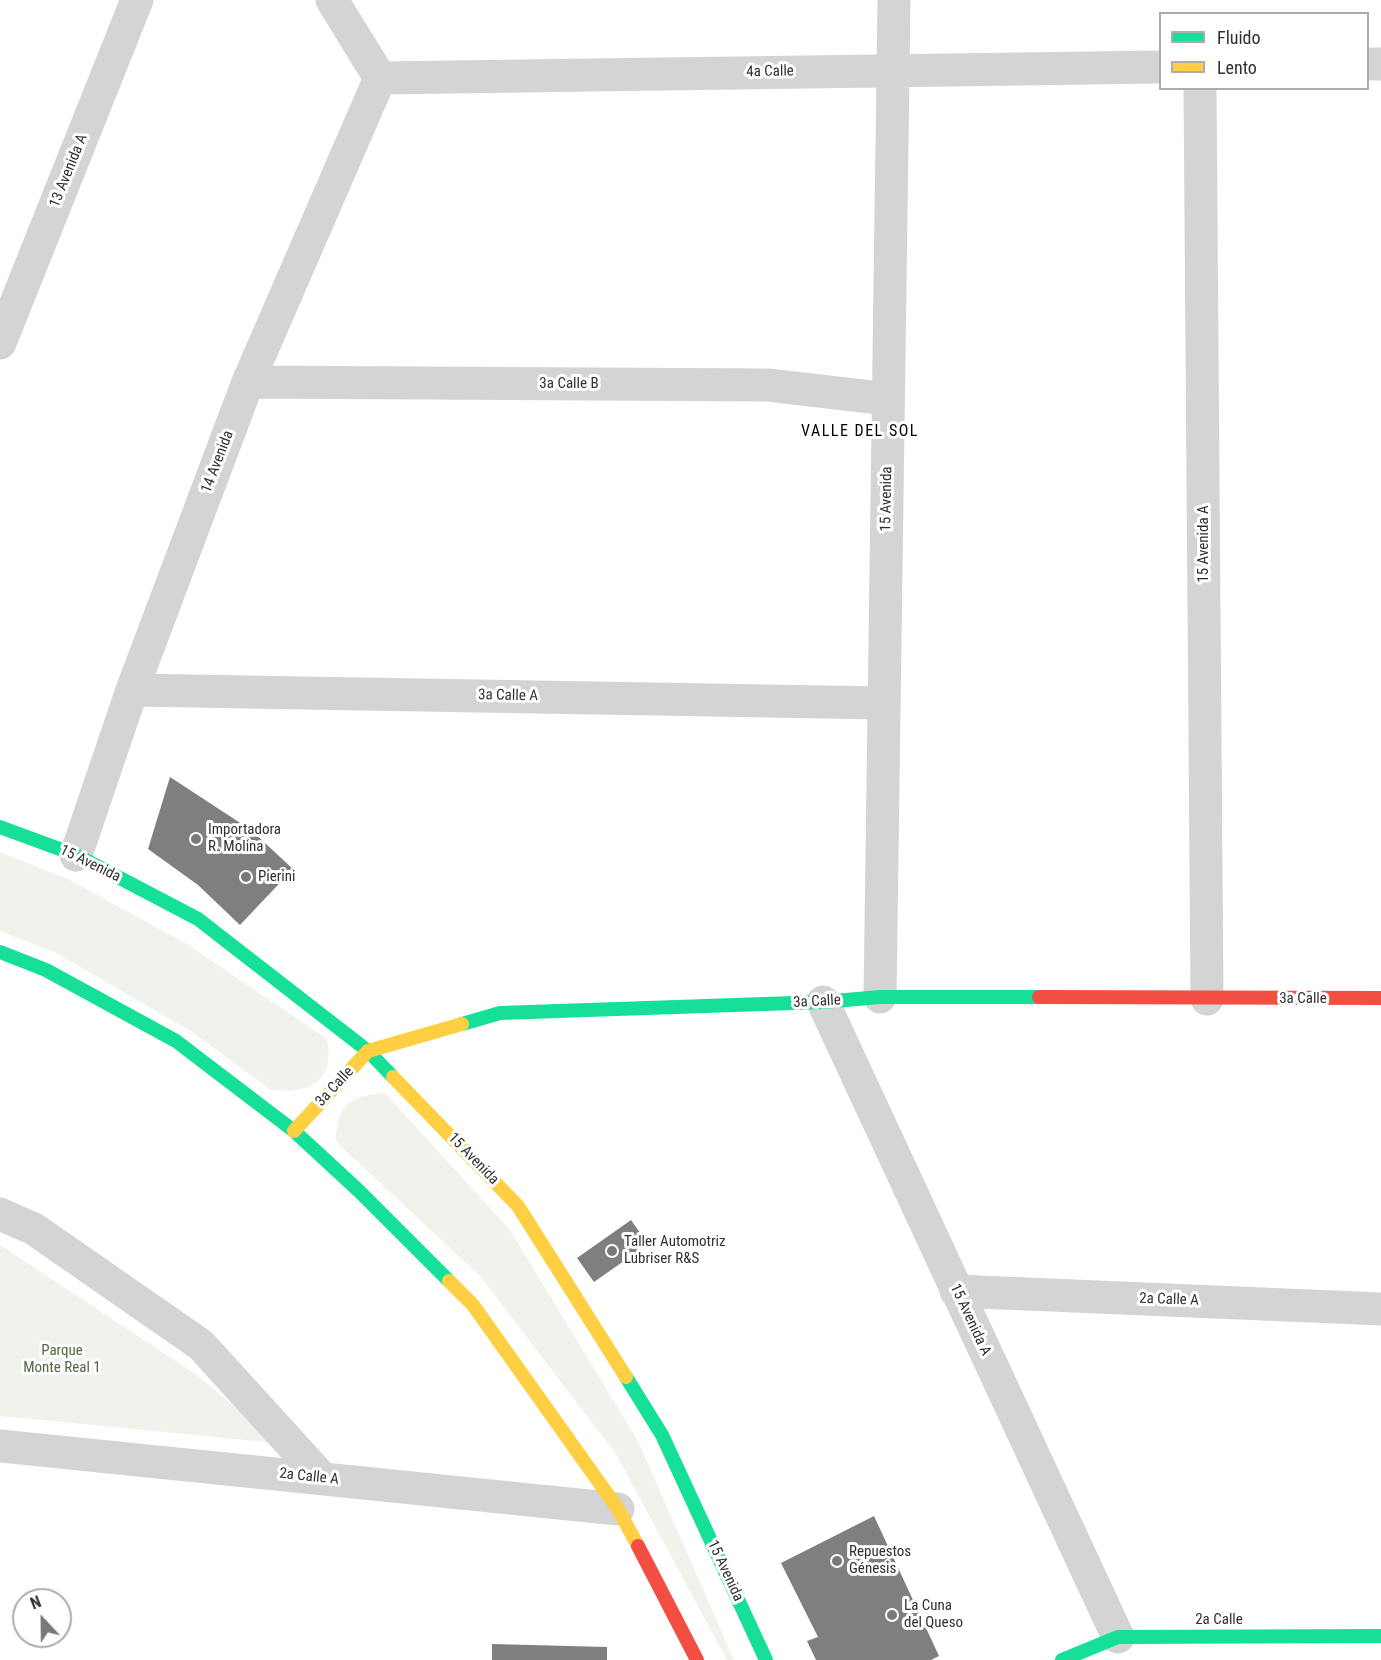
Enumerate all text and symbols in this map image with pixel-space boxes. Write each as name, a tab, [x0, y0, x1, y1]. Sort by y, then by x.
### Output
legend	[1159, 12, 1369, 90]
text: Fluido	[1217, 27, 1261, 48]
text: Lento	[1217, 57, 1257, 78]
street label: 4a Calle	[746, 63, 794, 81]
street label: 13 Avenida A	[46, 132, 92, 210]
street label: 3a Calle B	[539, 375, 599, 393]
district label: VALLE DEL SOL	[801, 422, 919, 442]
street label: 14 Avenida	[198, 428, 238, 496]
street label: 15 Avenida	[877, 466, 897, 532]
street label: 15 Avenida A	[1195, 505, 1213, 583]
street label: 3a Calle A	[478, 686, 538, 706]
place label: Importadora R. Molina	[208, 821, 281, 856]
marker: Importadora R. Molina	[189, 832, 203, 846]
street label: 15 Avenida	[57, 842, 123, 886]
place label: Pierini	[258, 868, 296, 886]
marker: Pierini	[239, 870, 253, 884]
street label: 3a Calle	[1279, 990, 1327, 1008]
street label: 3a Calle	[793, 992, 841, 1012]
street label: 3a Calle	[312, 1063, 358, 1111]
street label: 15 Avenida	[444, 1129, 502, 1189]
place label: Taller Automotriz Lubriser R&S	[624, 1233, 726, 1268]
marker: Taller Automotriz Lubriser R&S	[605, 1244, 619, 1258]
street label: 15 Avenida A	[946, 1281, 994, 1359]
street label: 2a Calle A	[1139, 1290, 1199, 1310]
park label: Parque Monte Real 1	[23, 1342, 101, 1377]
street label: 2a Calle A	[278, 1465, 340, 1489]
street label: 15 Avenida	[703, 1538, 747, 1604]
place label: Repuestos Génesis	[849, 1543, 911, 1578]
marker: Repuestos Génesis	[830, 1554, 844, 1568]
north arrow	[12, 1588, 72, 1648]
text: N	[28, 1592, 44, 1613]
place label: La Cuna del Queso	[904, 1597, 963, 1632]
marker: La Cuna del Queso	[885, 1608, 899, 1622]
street label: 2a Calle	[1195, 1611, 1243, 1629]

